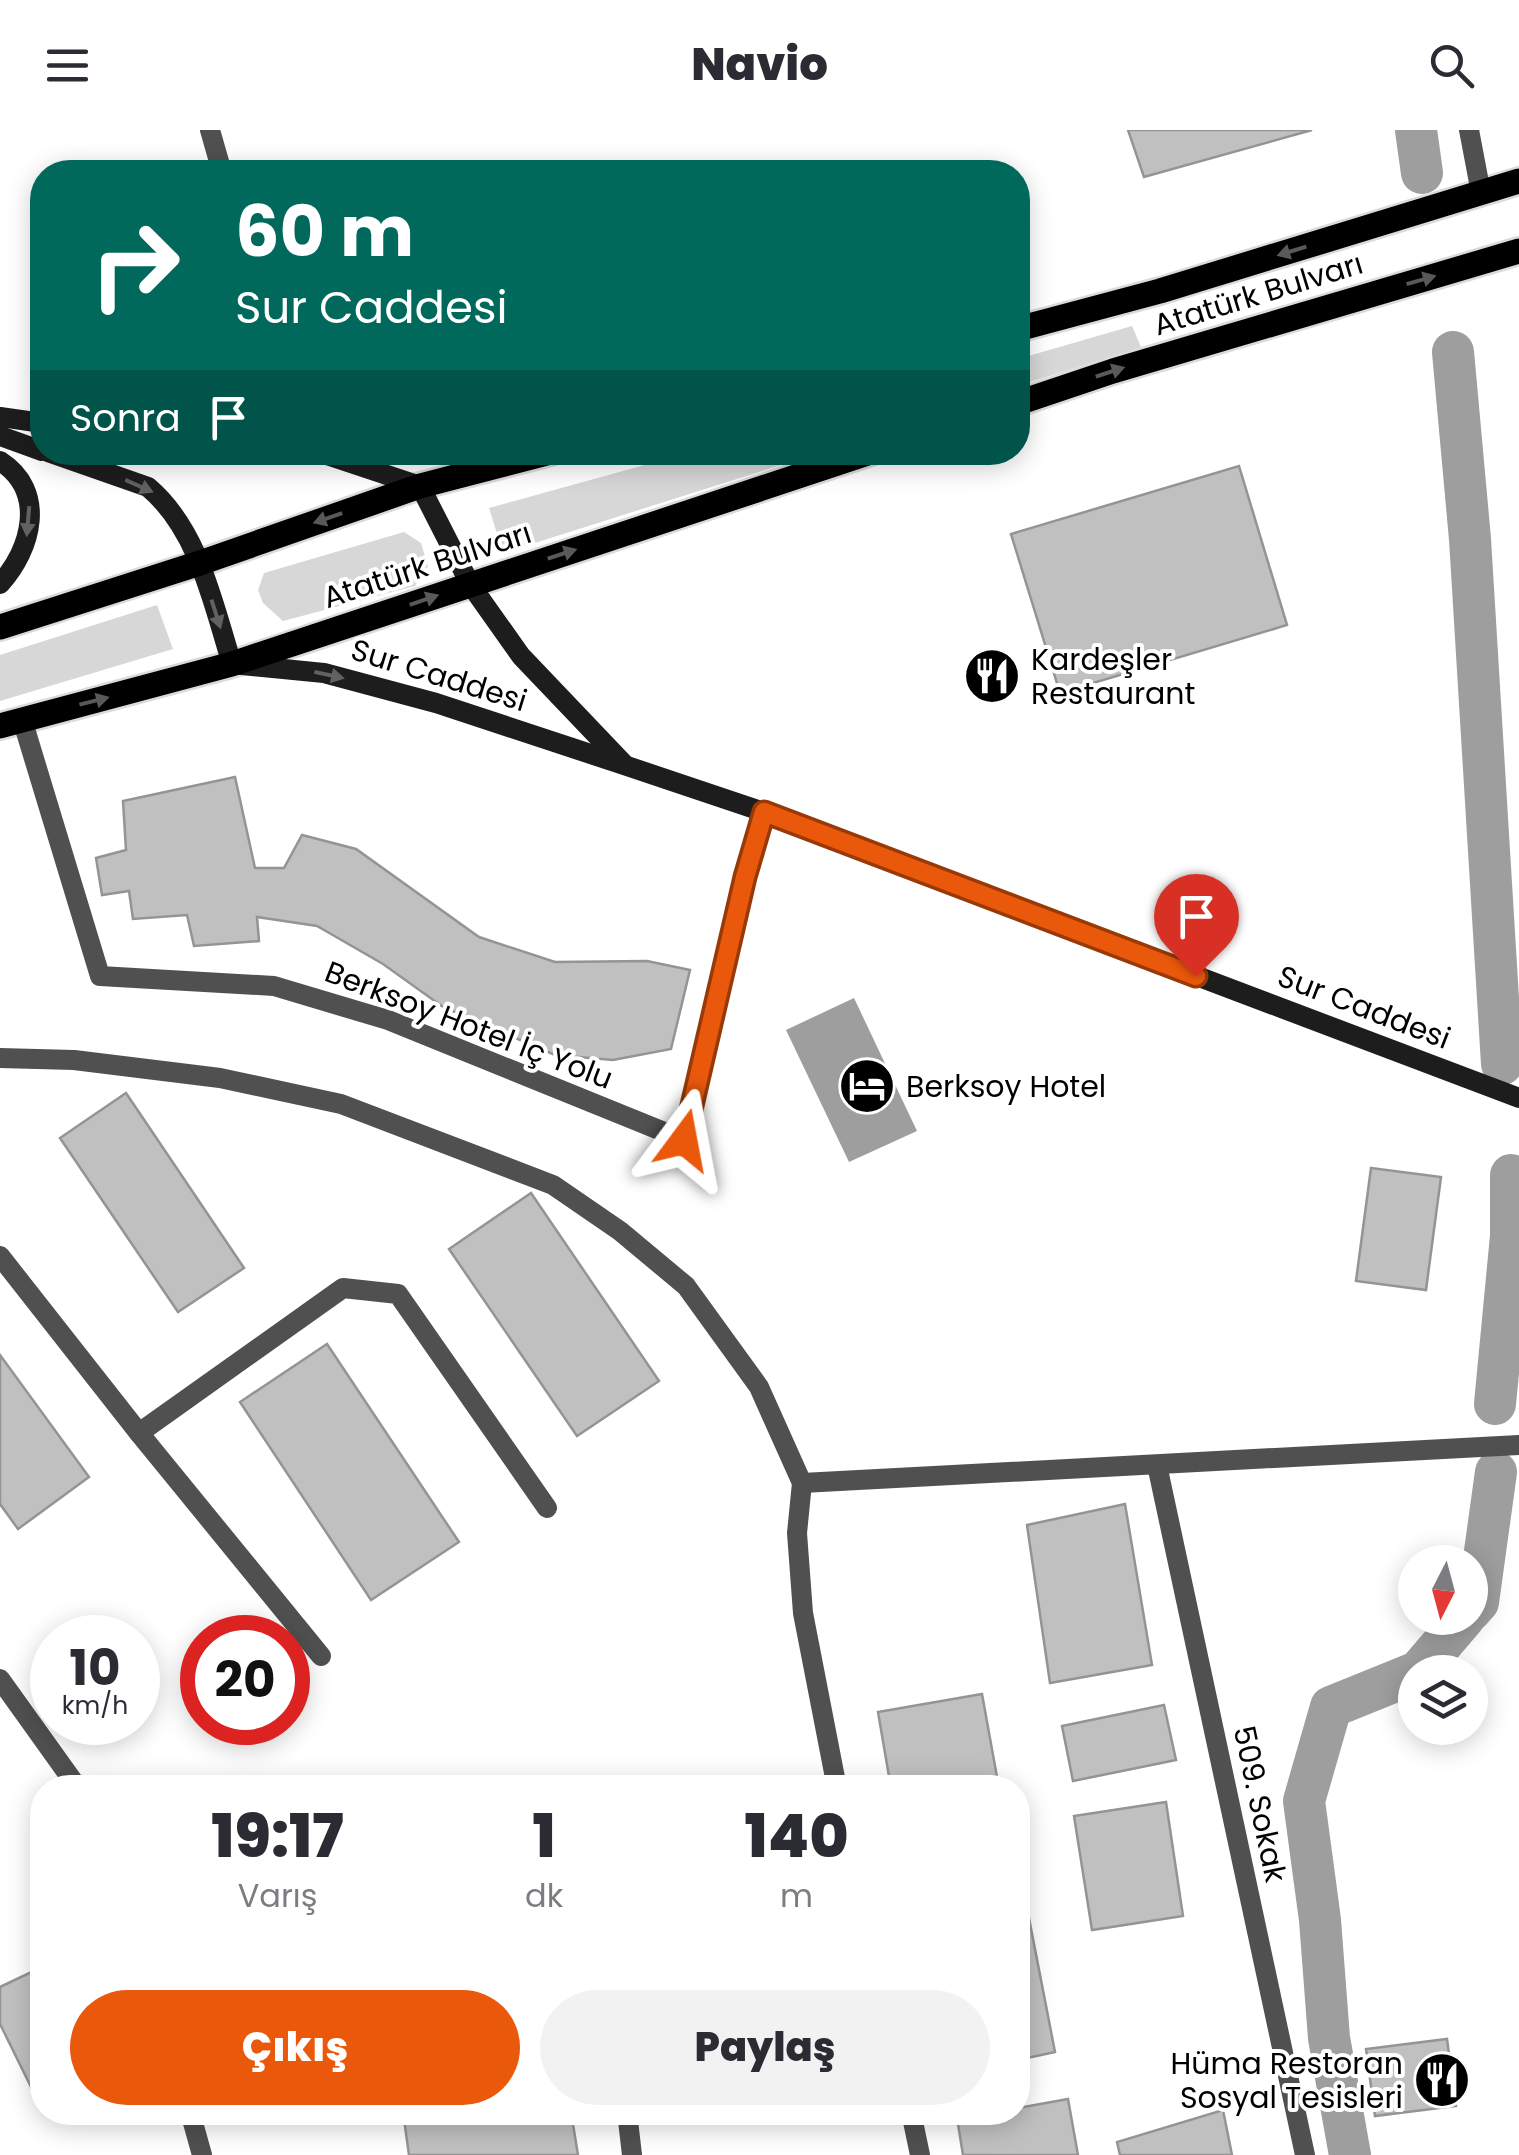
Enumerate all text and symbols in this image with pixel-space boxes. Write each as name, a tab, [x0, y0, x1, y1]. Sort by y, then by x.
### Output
text: Navio	[691, 33, 828, 96]
icon: menu	[40, 38, 95, 93]
icon: search	[1424, 38, 1479, 93]
text: 60 m	[235, 182, 414, 281]
icon: right	[70, 200, 200, 330]
street label: Atatürk Bulvarı	[1148, 242, 1368, 346]
one-way arrow	[1276, 244, 1307, 259]
one-way arrow	[1406, 271, 1437, 287]
text: Sur Caddesi	[235, 276, 507, 339]
one-way arrow	[1095, 364, 1125, 379]
icon: arrive	[201, 390, 256, 445]
text: Sonra	[70, 391, 181, 444]
one-way arrow	[124, 478, 154, 494]
one-way arrow	[20, 506, 36, 537]
street label: Atatürk Bulvarı	[317, 511, 537, 619]
one-way arrow	[312, 512, 342, 527]
one-way arrow	[548, 546, 578, 561]
one-way arrow	[409, 591, 439, 606]
one-way arrow	[209, 599, 224, 629]
street label: Sur Caddesi	[346, 628, 532, 722]
place label: Kardeşler Restaurant	[1031, 638, 1196, 715]
restaurant icon: Kardeşler Restaurant	[962, 646, 1022, 706]
one-way arrow	[314, 668, 345, 684]
one-way arrow	[79, 692, 110, 708]
pin	[1154, 874, 1239, 977]
icon: arrive	[1169, 889, 1224, 944]
street label: Berksoy Hotel İç Yolu	[319, 950, 619, 1100]
street label: Sur Caddesi	[1271, 954, 1457, 1060]
hotel icon: Berksoy Hotel	[837, 1056, 897, 1116]
place label: Berksoy Hotel	[906, 1065, 1106, 1108]
position arrow	[632, 1088, 736, 1192]
north arrow	[1398, 1545, 1488, 1635]
map controls	[1398, 1545, 1488, 1745]
speed limit sign: 20	[180, 1615, 310, 1745]
text: 10	[69, 1632, 121, 1703]
button: layers	[1398, 1655, 1488, 1745]
text: km/h	[62, 1688, 128, 1723]
street label: 509. Sokak	[1222, 1722, 1298, 1887]
text: 19:17	[211, 1794, 344, 1878]
text: 1	[532, 1794, 556, 1878]
text: 140	[745, 1794, 849, 1878]
text: Varış	[238, 1873, 317, 1918]
text: dk	[525, 1873, 563, 1918]
text: m	[780, 1873, 813, 1918]
button: Çıkış	[70, 1990, 520, 2105]
button: Paylaş	[540, 1990, 990, 2105]
place label: Hüma Restoran Sosyal Tesisleri	[1171, 2042, 1403, 2119]
restaurant icon: Hüma Restoran Sosyal Tesisleri	[1412, 2050, 1472, 2110]

